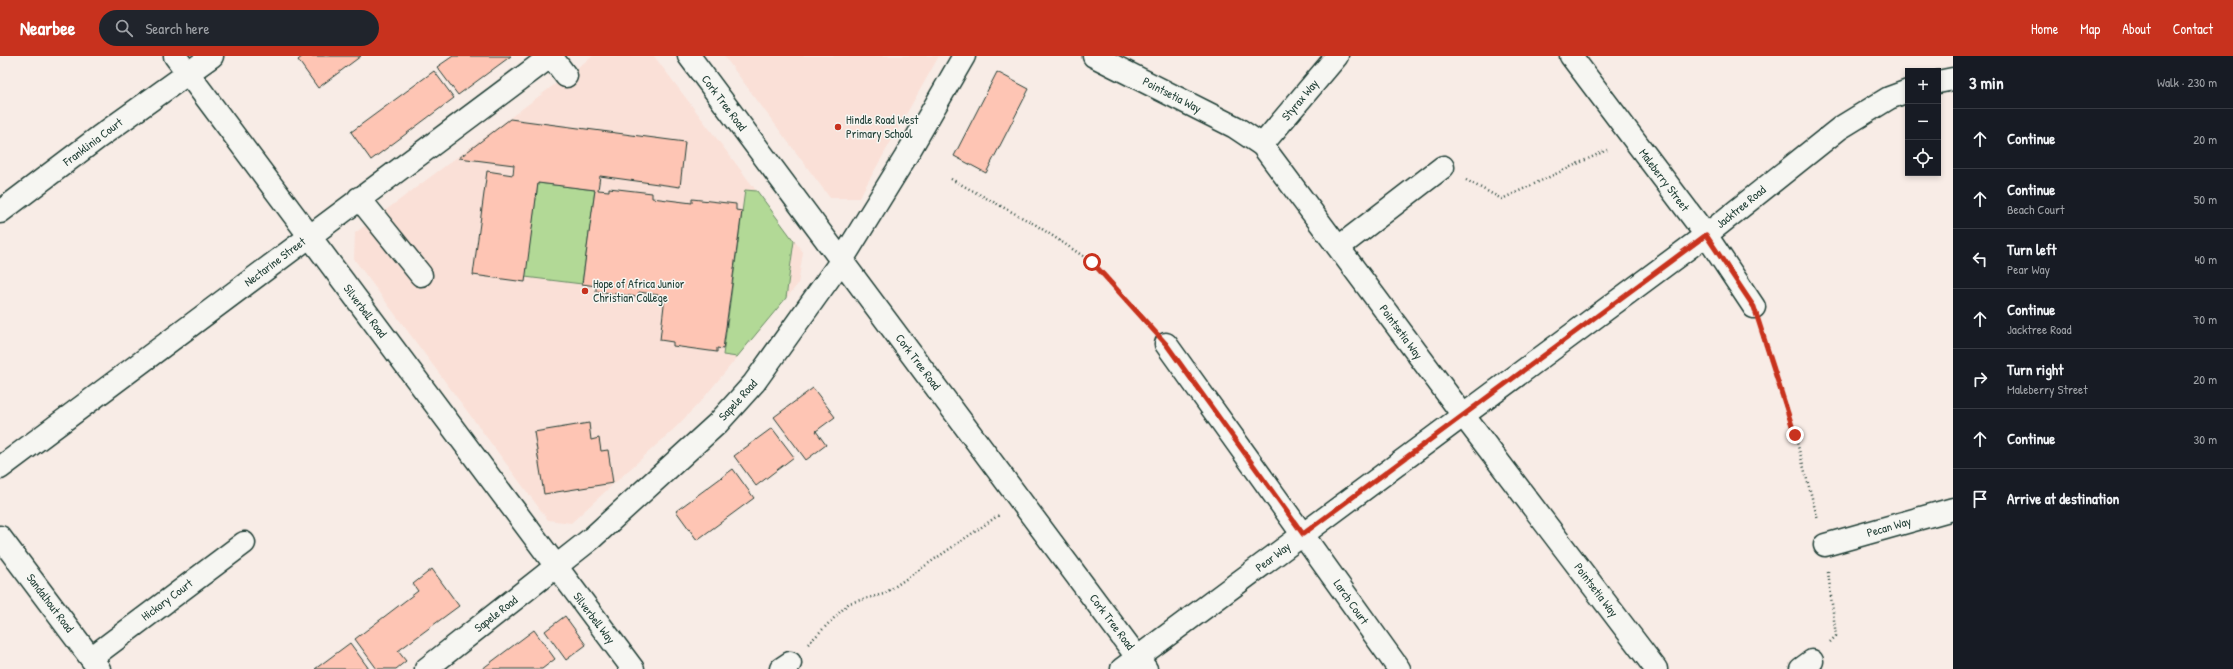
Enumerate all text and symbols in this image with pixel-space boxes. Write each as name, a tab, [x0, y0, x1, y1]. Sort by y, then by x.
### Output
search box	[99, 10, 379, 46]
text: Nearbee	[20, 15, 75, 41]
icon: search	[113, 17, 135, 39]
text: Search here	[145, 18, 210, 39]
text: Home	[2031, 19, 2058, 38]
text: Map	[2080, 19, 2100, 38]
text: About	[2122, 19, 2151, 38]
text: Contact	[2173, 19, 2213, 38]
map controls	[1905, 68, 1941, 176]
button: +	[1905, 68, 1941, 104]
street label: Cork Tree Road	[698, 71, 751, 134]
text: 3 min	[1969, 71, 2004, 94]
street label: Pointsetia Way	[1140, 73, 1204, 117]
text: Walk · 230 m	[2157, 73, 2217, 91]
street label: Styrax Way	[1277, 75, 1322, 124]
button: −	[1905, 104, 1941, 140]
place label: Hindle Road West Primary School	[846, 111, 919, 142]
street label: Franklinia Court	[59, 113, 127, 170]
marker: Hindle Road West Primary School	[833, 122, 843, 132]
icon: ahead	[1969, 128, 1991, 150]
text: Continue	[2007, 128, 2055, 149]
text: 20 m	[2193, 130, 2217, 148]
button: locate	[1905, 140, 1941, 176]
street label: Maleberry Street	[1635, 145, 1694, 215]
text: Continue	[2007, 179, 2055, 200]
street label: Jacktree Road	[1712, 181, 1769, 232]
icon: ahead	[1969, 188, 1991, 210]
text: 50 m	[2194, 190, 2217, 208]
text: Beach Court	[2007, 200, 2064, 218]
street label: Nectarine Street	[240, 232, 310, 290]
text: Turn left	[2007, 239, 2057, 260]
icon: left	[1969, 248, 1991, 270]
text: 40 m	[2194, 250, 2217, 268]
route start	[1083, 253, 1101, 271]
text: Pear Way	[2007, 260, 2050, 278]
place label: Hope of Africa Junior Christian College	[593, 275, 685, 306]
street label: Silverbell Road	[340, 280, 391, 341]
marker: Hope of Africa Junior Christian College	[580, 286, 590, 296]
text: Continue	[2007, 299, 2055, 320]
street label: Pointsetia Way	[1376, 301, 1427, 362]
icon: ahead	[1969, 308, 1991, 330]
text: 70 m	[2193, 310, 2217, 328]
text: Jacktree Road	[2007, 320, 2071, 338]
street label: Cork Tree Road	[892, 330, 945, 393]
text: Turn right	[2007, 359, 2063, 380]
icon: right	[1969, 368, 1991, 390]
text: 20 m	[2193, 370, 2217, 388]
street label: Sapele Road	[714, 375, 761, 424]
text: Maleberry Street	[2007, 380, 2088, 398]
route end	[1786, 426, 1804, 444]
icon: ahead	[1969, 428, 1991, 450]
text: Continue	[2007, 428, 2055, 449]
text: 30 m	[2194, 430, 2217, 448]
icon: arrive	[1969, 488, 1991, 510]
text: Arrive at destination	[2007, 488, 2119, 509]
street label: Pecan Way	[1865, 512, 1913, 541]
street label: Pear Way	[1252, 538, 1294, 575]
street label: Pointsetia Way	[1570, 559, 1622, 620]
street label: Sandalhout Road	[23, 570, 78, 636]
street label: Hickory Court	[138, 574, 197, 625]
street label: Larch Court	[1330, 576, 1374, 628]
street label: Silverbell Way	[569, 588, 619, 647]
street label: Cork Tree Road	[1086, 590, 1139, 653]
street label: Sapele Road	[471, 591, 521, 636]

